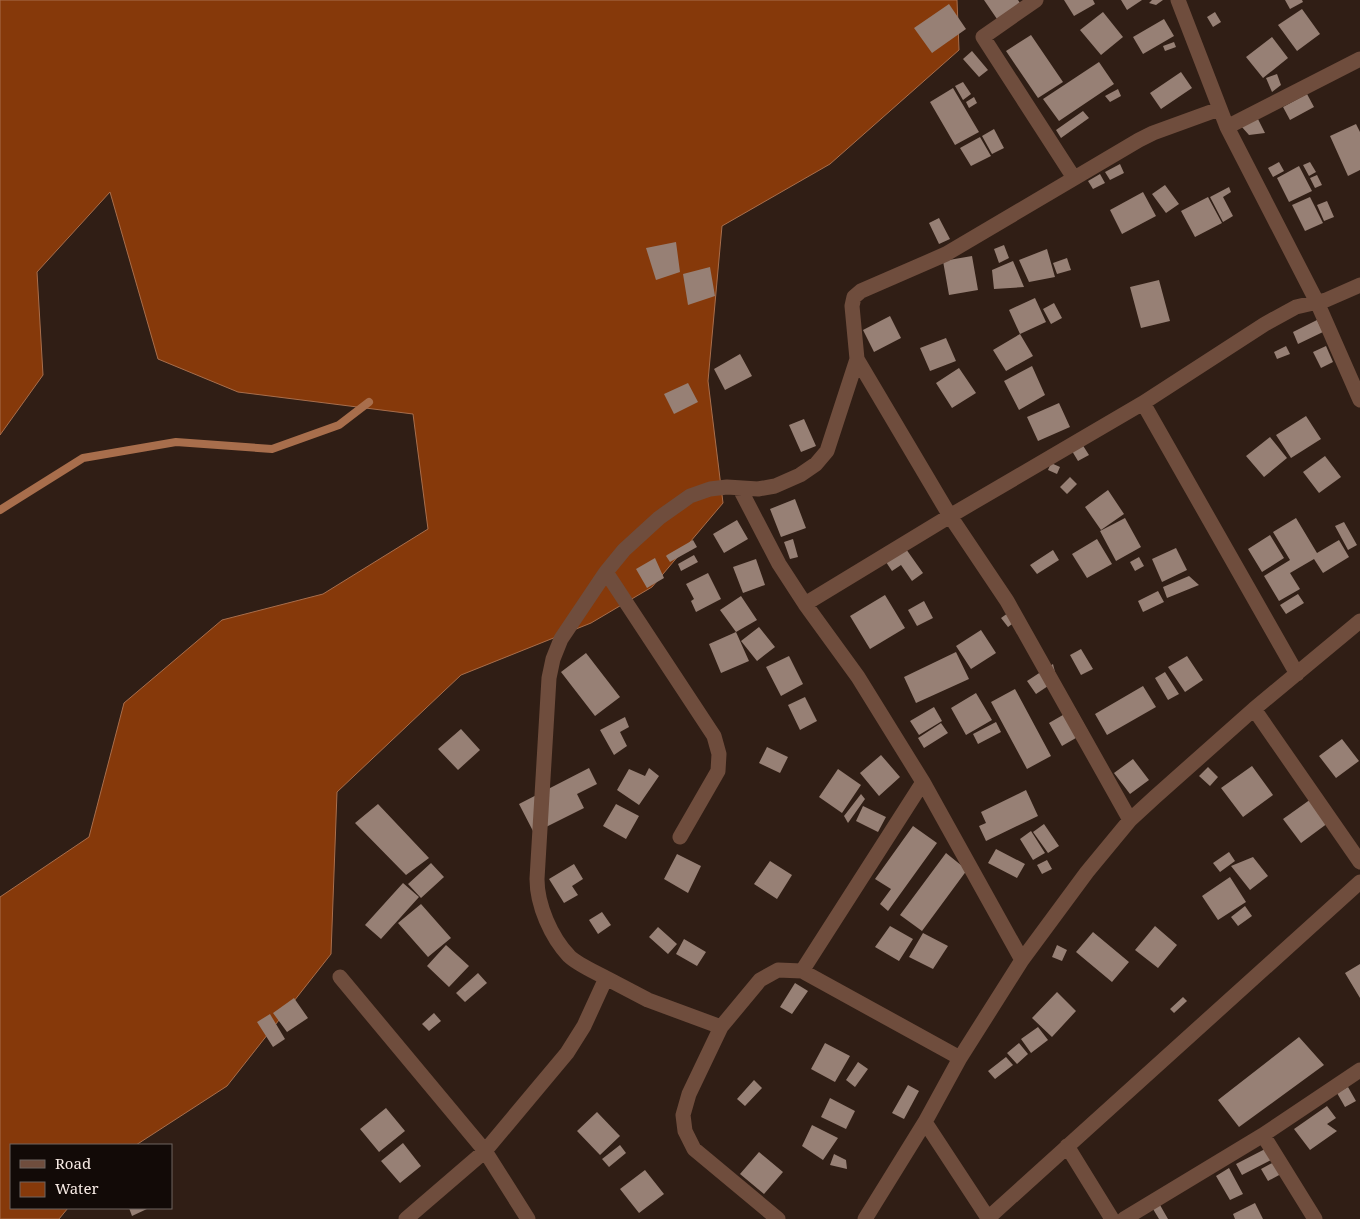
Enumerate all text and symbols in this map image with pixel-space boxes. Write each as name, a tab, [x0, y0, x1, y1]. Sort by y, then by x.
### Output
legend	[10, 1144, 172, 1209]
text: Road	[55, 1153, 91, 1173]
text: Water	[55, 1178, 98, 1198]

